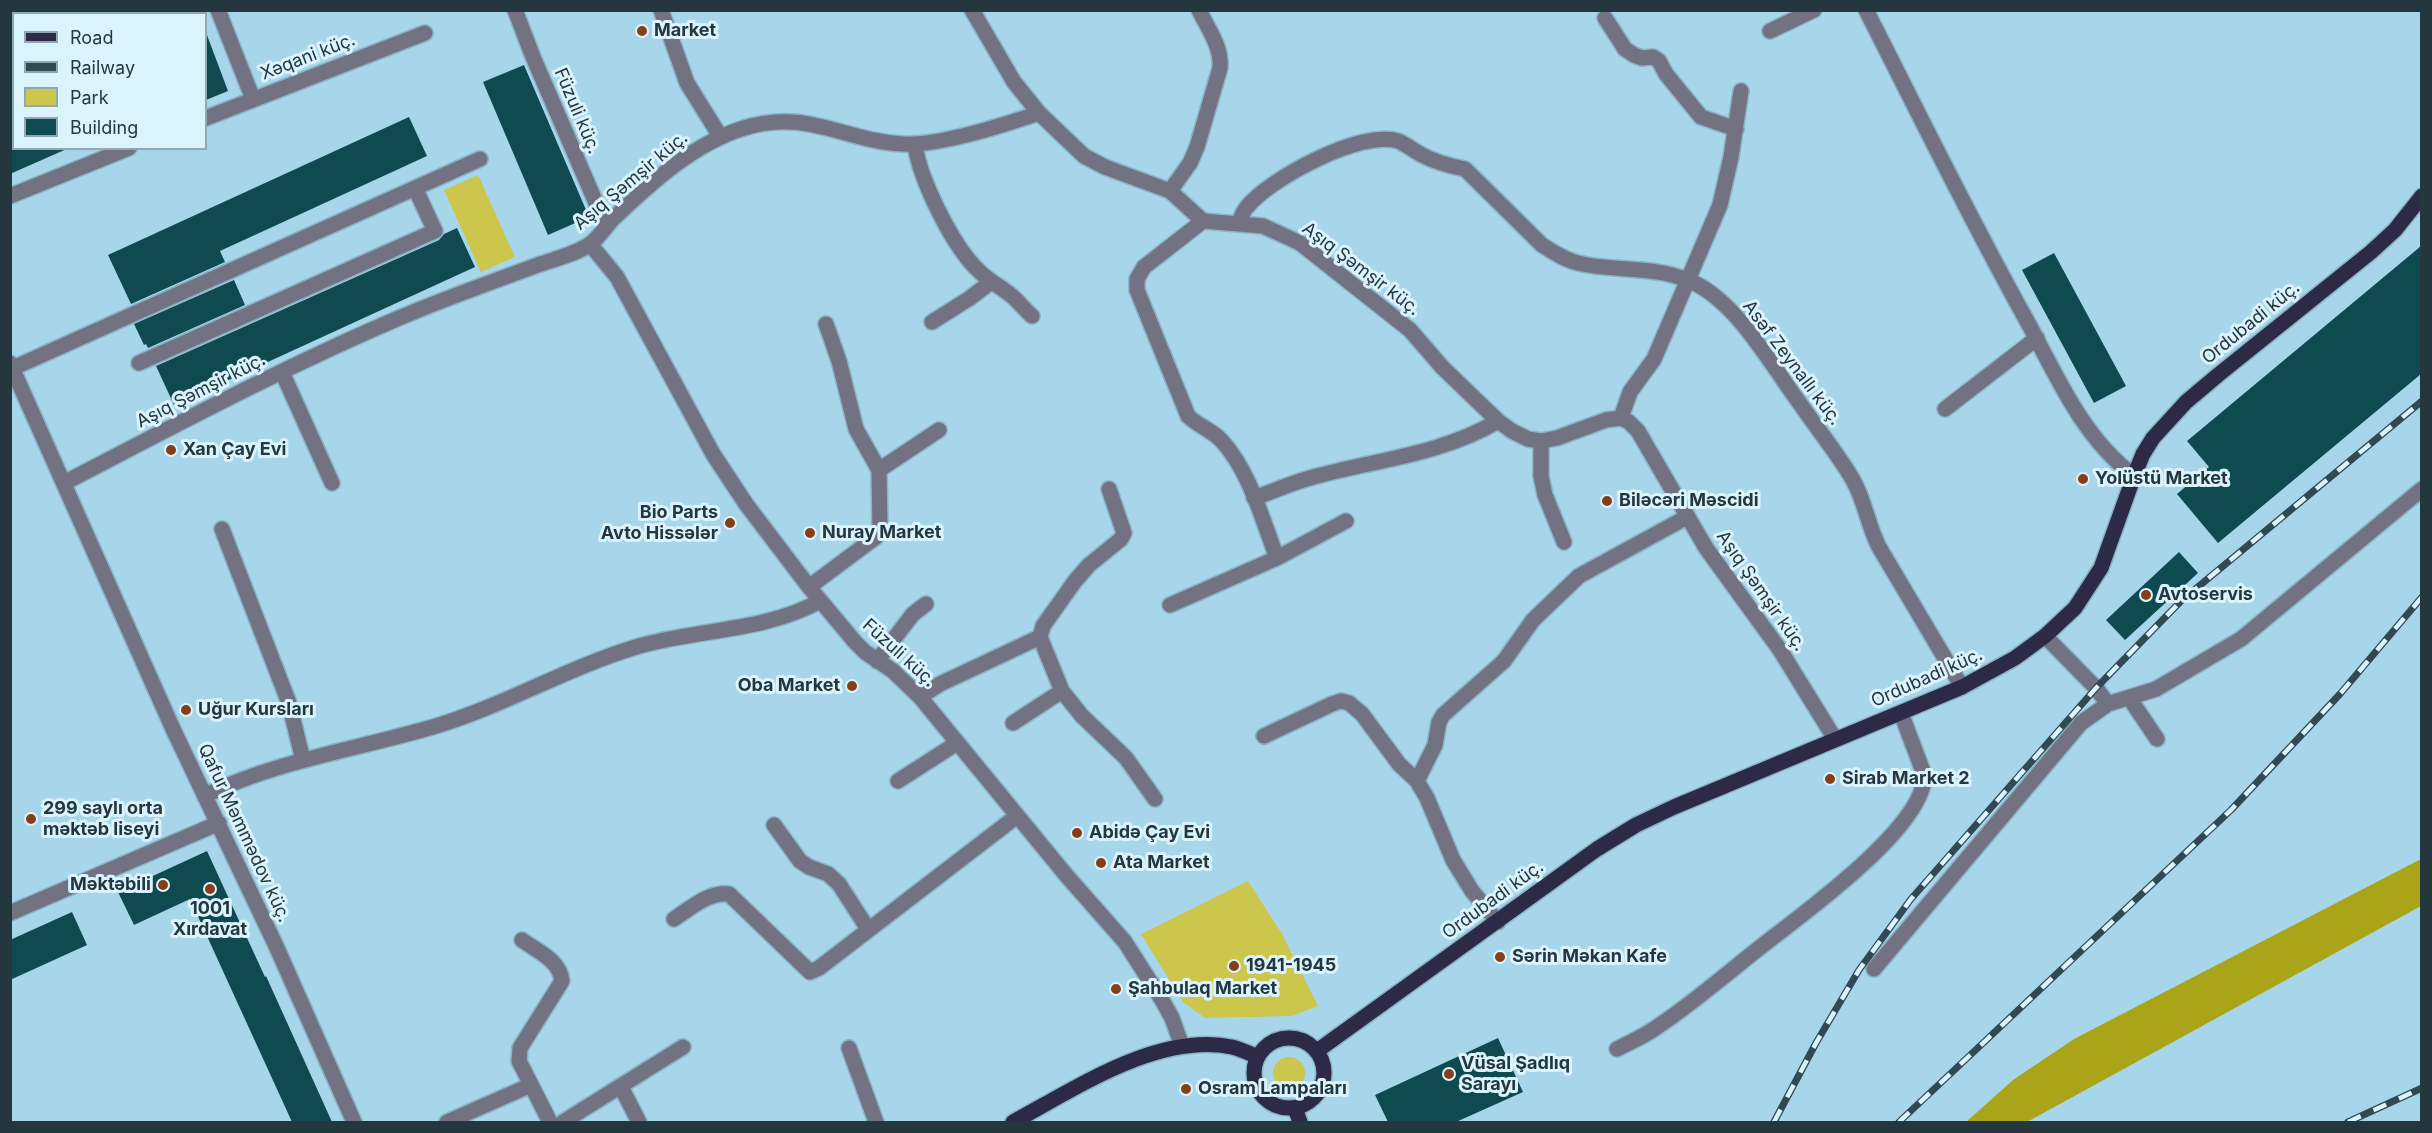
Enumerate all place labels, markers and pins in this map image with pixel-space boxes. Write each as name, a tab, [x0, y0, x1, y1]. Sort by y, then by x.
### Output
place label: Market	[654, 20, 716, 42]
marker: Market	[635, 24, 649, 38]
place label: Xan Çay Evi	[183, 439, 286, 461]
marker: Xan Çay Evi	[164, 443, 178, 457]
place label: Yolüstü Market	[2095, 468, 2228, 490]
marker: Yolüstü Market	[2076, 472, 2090, 486]
place label: Biləcəri Məscidi	[1619, 490, 1759, 512]
marker: Biləcəri Məscidi	[1600, 494, 1614, 508]
place label: Bio Parts Avto Hissələr	[601, 502, 718, 544]
marker: Bio Parts Avto Hissələr	[723, 516, 737, 530]
place label: Nuray Market	[822, 522, 941, 544]
marker: Nuray Market	[803, 526, 817, 540]
place label: Avtoservis	[2158, 584, 2253, 606]
marker: Avtoservis	[2139, 588, 2153, 602]
place label: Oba Market	[738, 675, 840, 697]
marker: Oba Market	[845, 679, 859, 693]
place label: Uğur Kursları	[198, 699, 314, 721]
marker: Uğur Kursları	[179, 703, 193, 717]
place label: Sirab Market 2	[1842, 768, 1970, 790]
marker: Sirab Market 2	[1823, 772, 1837, 786]
place label: 299 saylı orta məktəb liseyi	[43, 798, 163, 840]
marker: 299 saylı orta məktəb liseyi	[24, 812, 38, 826]
place label: Abidə Çay Evi	[1089, 822, 1210, 844]
marker: Abidə Çay Evi	[1070, 826, 1084, 840]
place label: Ata Market	[1113, 852, 1210, 874]
marker: Ata Market	[1094, 856, 1108, 870]
place label: Məktəbili	[70, 874, 151, 896]
marker: Məktəbili	[156, 878, 170, 892]
marker: 1001 Xırdavat	[203, 882, 217, 896]
place label: 1001 Xırdavat	[173, 898, 247, 940]
place label: Sərin Məkan Kafe	[1512, 946, 1667, 968]
marker: Sərin Məkan Kafe	[1493, 950, 1507, 964]
place label: 1941-1945	[1246, 955, 1336, 977]
marker: 1941-1945	[1227, 959, 1241, 973]
place label: Şahbulaq Market	[1128, 978, 1277, 1000]
marker: Şahbulaq Market	[1109, 982, 1123, 996]
place label: Vüsal Şadlıq Sarayı	[1461, 1053, 1570, 1096]
marker: Vüsal Şadlıq Sarayı	[1442, 1067, 1456, 1081]
place label: Osram Lampaları	[1198, 1078, 1347, 1100]
marker: Osram Lampaları	[1179, 1082, 1193, 1096]

